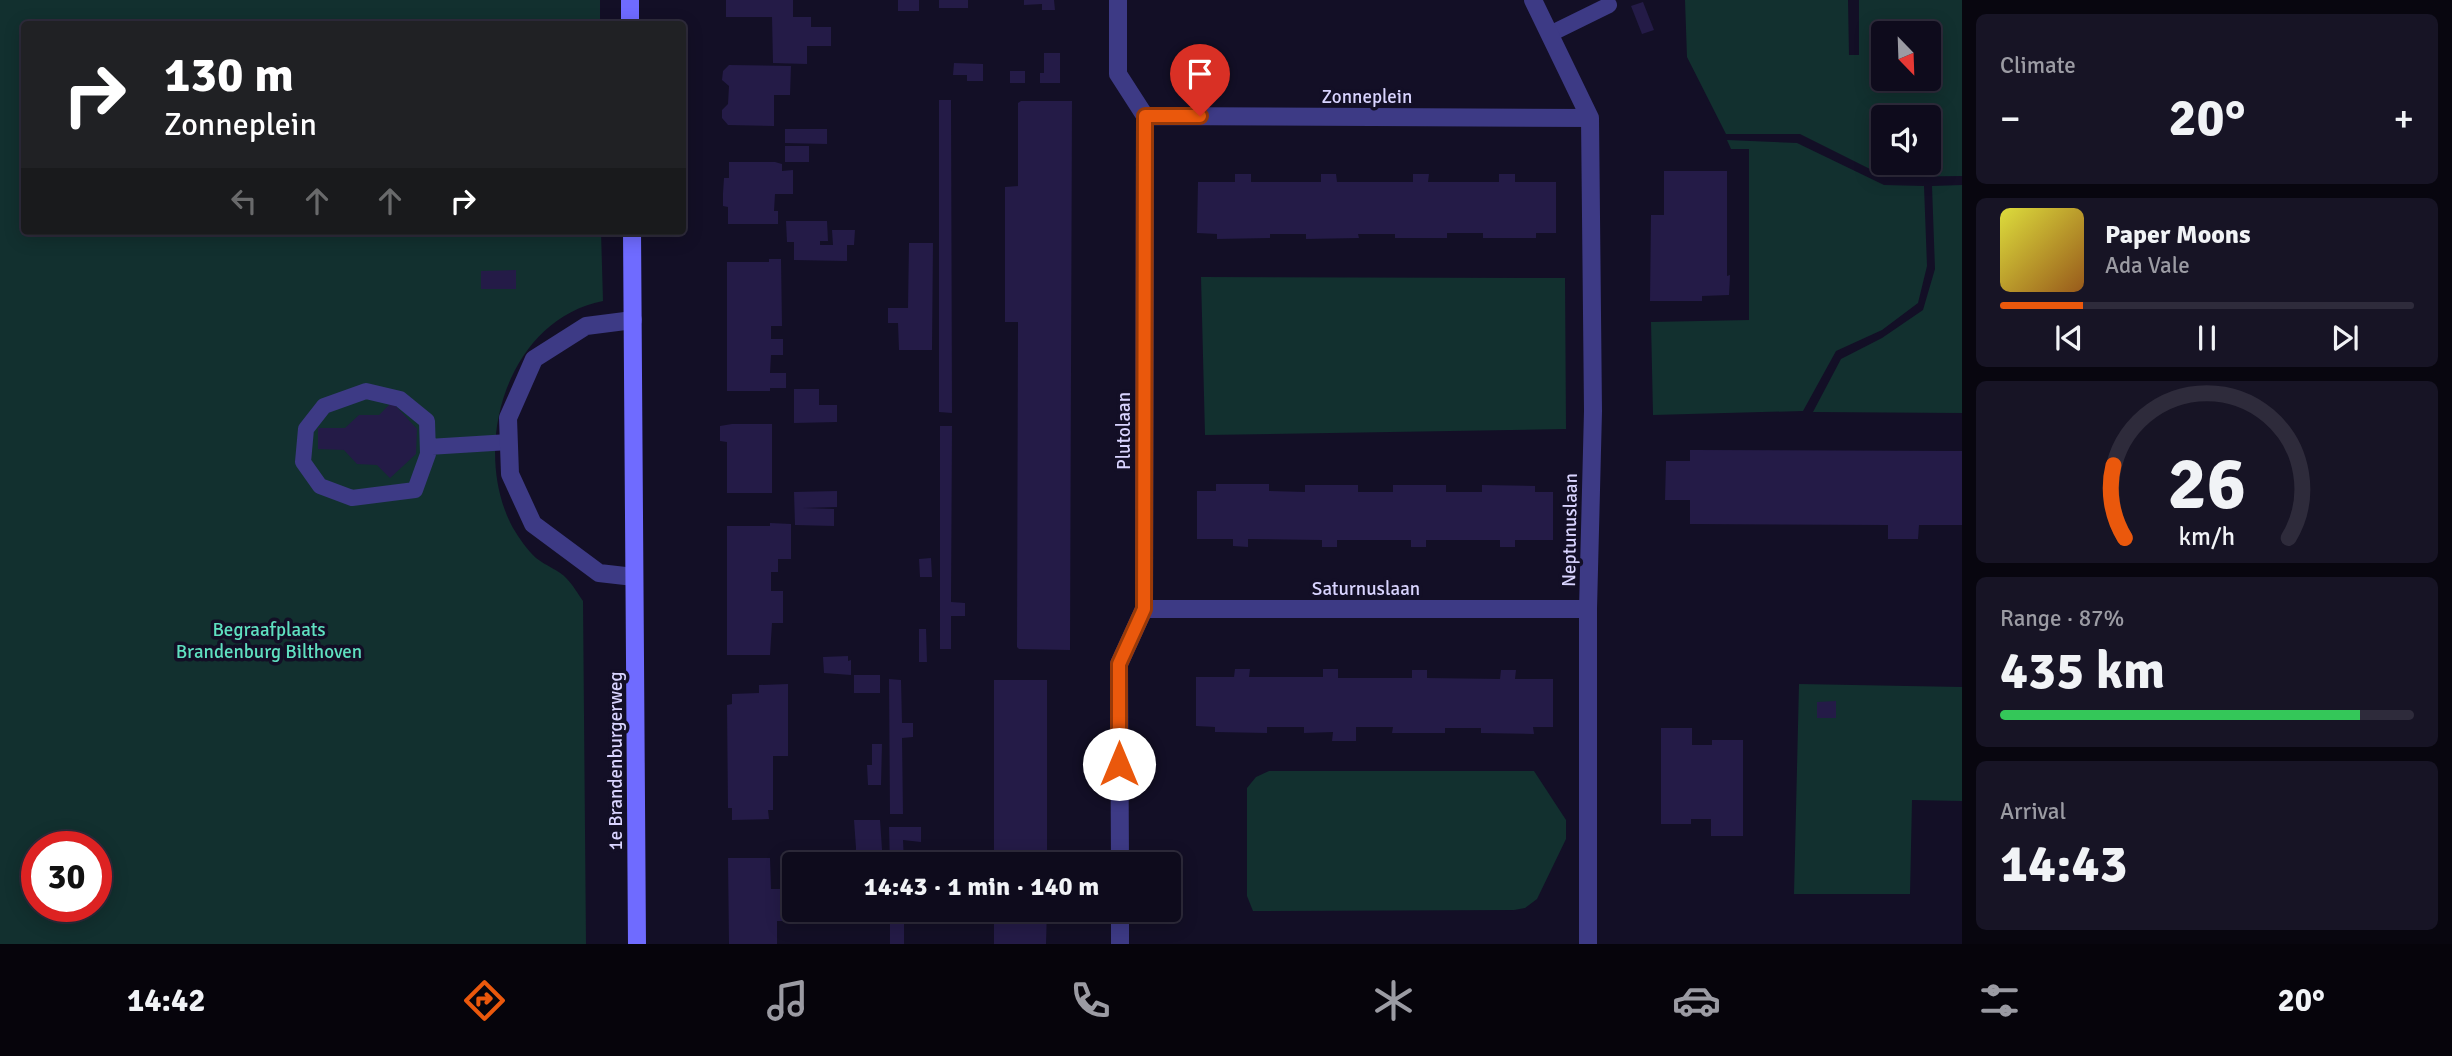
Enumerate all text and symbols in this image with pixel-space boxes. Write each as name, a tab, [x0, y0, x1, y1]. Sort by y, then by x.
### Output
north arrow	[1871, 21, 1941, 91]
map controls	[1871, 21, 1941, 175]
pin	[1170, 44, 1230, 116]
text: 130 m	[164, 45, 294, 105]
icon: right	[49, 49, 140, 140]
text: Climate	[2000, 51, 2076, 80]
icon: arrive	[1181, 55, 1219, 93]
street label: Zonneplein	[1322, 85, 1412, 109]
text: 20°	[2169, 86, 2245, 150]
text: −	[2000, 95, 2021, 142]
text: +	[2393, 95, 2414, 142]
text: Zonneplein	[164, 105, 317, 144]
button: sound	[1871, 105, 1941, 175]
icon: left	[225, 182, 263, 220]
icon: ahead	[298, 182, 336, 220]
icon: ahead	[371, 182, 409, 220]
icon: right	[444, 182, 482, 220]
text: Paper Moons	[2105, 219, 2251, 251]
text: Ada Vale	[2105, 251, 2190, 280]
icon: previous	[2050, 319, 2088, 357]
icon: pause	[2188, 319, 2226, 357]
icon: next	[2326, 319, 2364, 357]
street label: Plutolaan	[1112, 392, 1136, 470]
text: 26	[2168, 440, 2246, 529]
street label: Neptunuslaan	[1557, 473, 1583, 587]
text: km/h	[2179, 521, 2235, 552]
street label: Saturnuslaan	[1312, 577, 1420, 601]
text: Range · 87%	[2000, 604, 2124, 633]
park label: Begraafplaats Brandenburg Bilthoven	[176, 618, 362, 664]
text: 435 km	[2000, 639, 2165, 703]
street label: 1e Brandenburgerweg	[604, 671, 628, 851]
position arrow	[1082, 727, 1156, 801]
text: Arrival	[2000, 797, 2066, 826]
speed limit sign: 30	[21, 831, 112, 922]
text: 14:43	[2000, 832, 2128, 896]
text: 14:43 · 1 min · 140 m	[864, 871, 1099, 903]
icon: directions	[460, 976, 509, 1025]
icon: music	[763, 976, 812, 1025]
icon: phone	[1066, 976, 1115, 1025]
icon: climate	[1369, 976, 1418, 1025]
icon: car	[1672, 976, 1721, 1025]
icon: filters	[1975, 976, 2024, 1025]
text: 14:42	[127, 981, 206, 1020]
text: 20°	[2278, 981, 2325, 1020]

